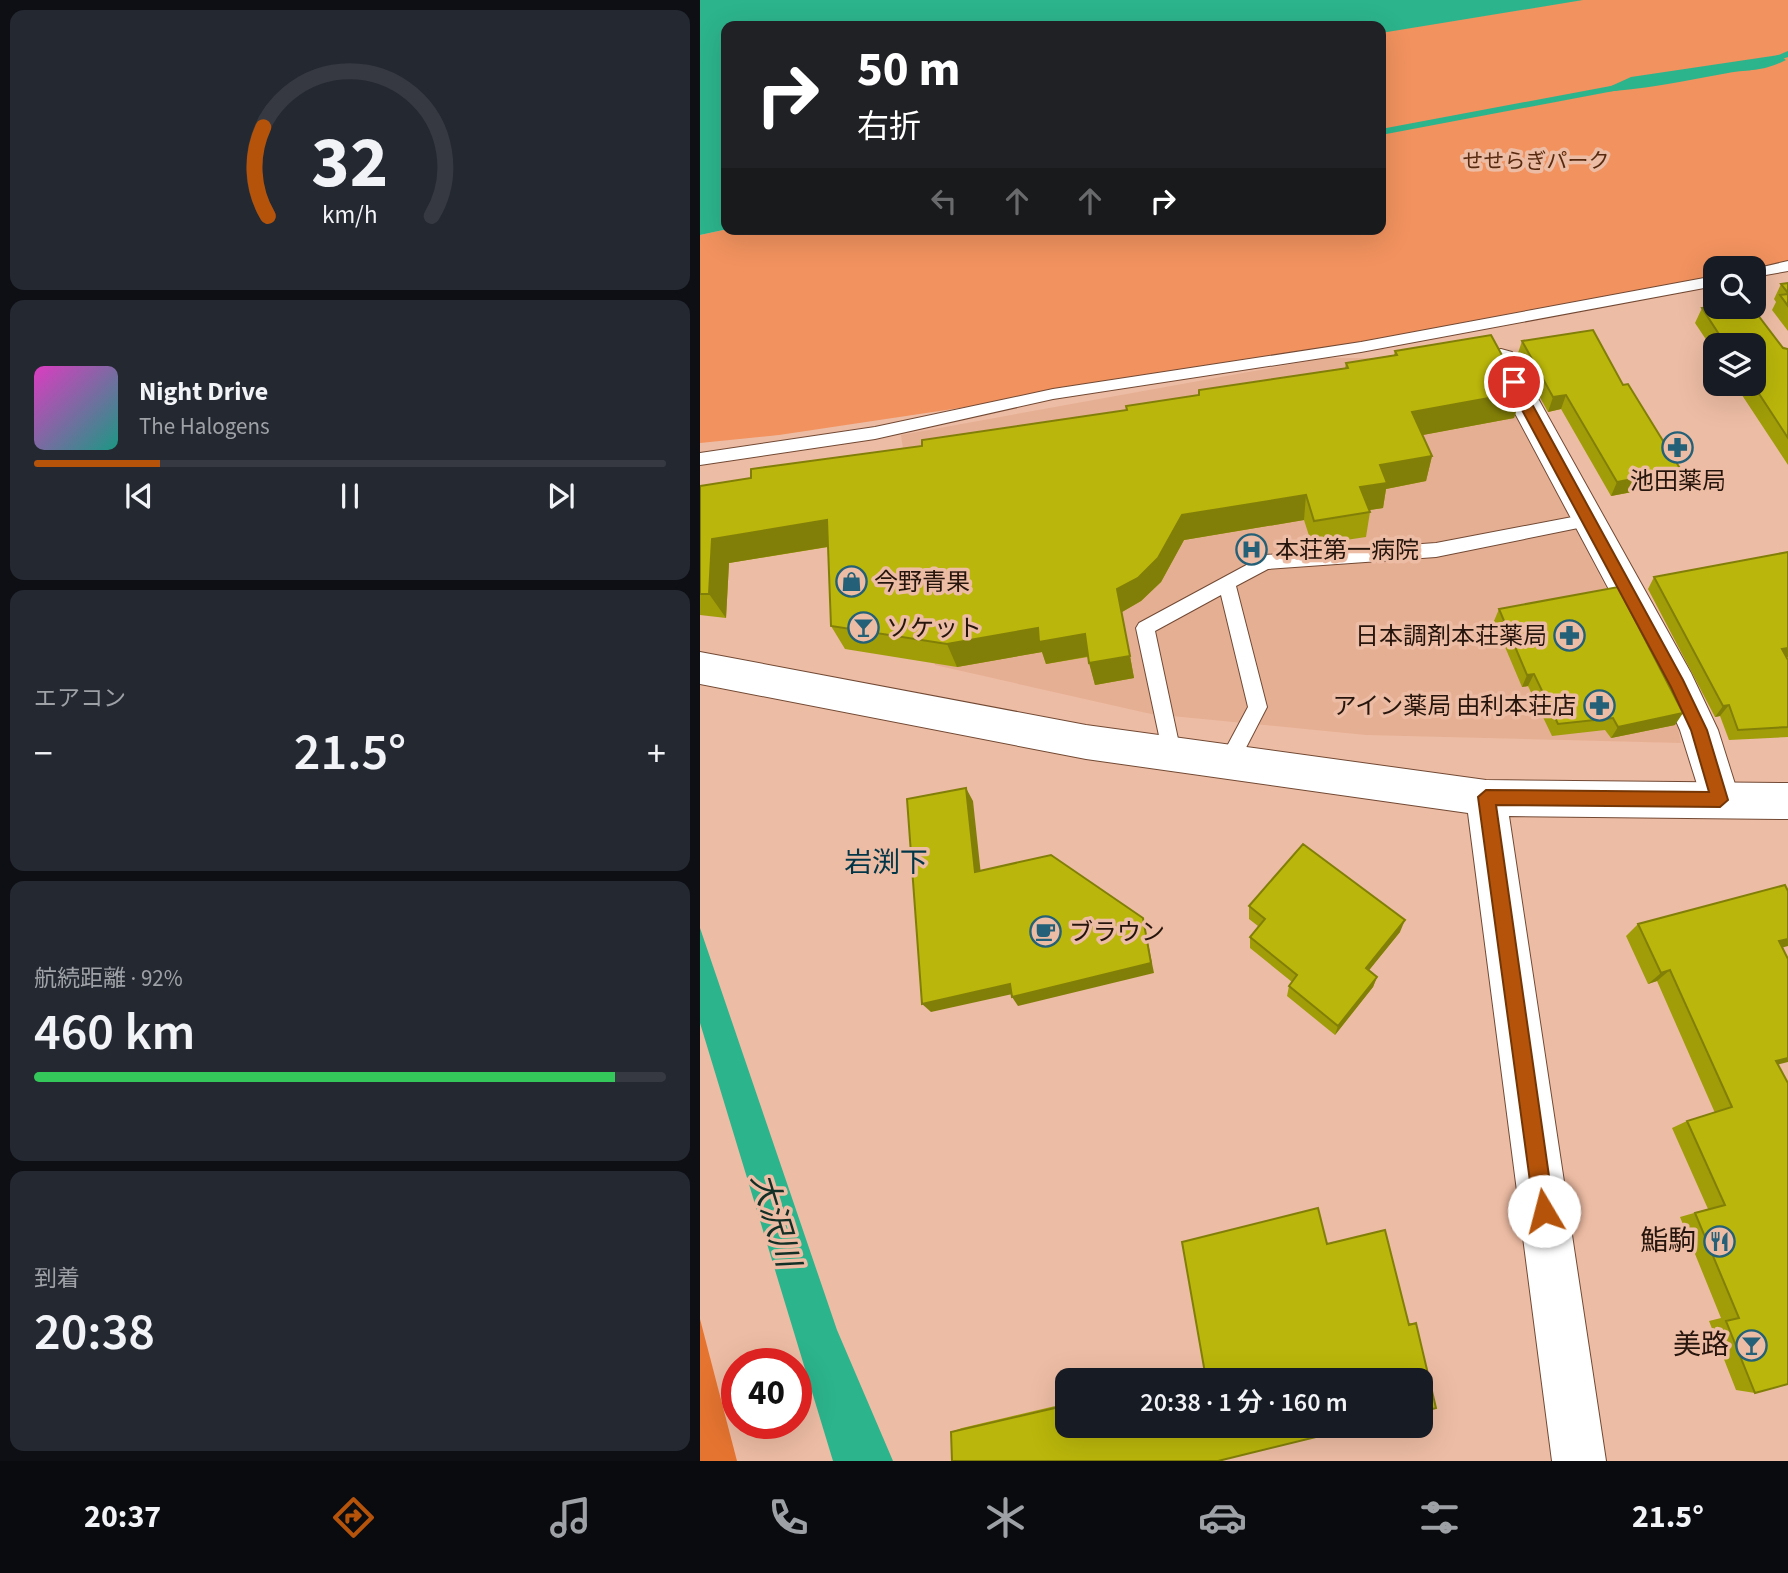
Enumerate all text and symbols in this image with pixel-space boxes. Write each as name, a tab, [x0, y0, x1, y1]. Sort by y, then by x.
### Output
text: 50 m	[857, 35, 961, 105]
icon: right	[742, 49, 833, 140]
text: 右折	[857, 104, 921, 150]
text: 32	[312, 111, 388, 215]
park label: せせらぎパーク	[1463, 146, 1610, 176]
icon: left	[925, 182, 963, 220]
icon: ahead	[998, 182, 1036, 220]
icon: ahead	[1071, 182, 1109, 220]
icon: right	[1144, 182, 1182, 220]
text: km/h	[322, 197, 378, 233]
map controls	[1703, 256, 1766, 396]
button: search	[1703, 256, 1766, 319]
button: layers	[1703, 333, 1766, 396]
pin	[1484, 352, 1544, 412]
icon: arrive	[1495, 363, 1533, 401]
text: Night Drive	[139, 373, 268, 410]
text: The Halogens	[139, 410, 270, 443]
pharmacy icon: 池田薬局	[1661, 430, 1695, 464]
place label: 池田薬局	[1630, 464, 1726, 499]
icon: previous	[120, 477, 158, 515]
icon: pause	[331, 477, 369, 515]
icon: next	[542, 477, 580, 515]
hospital icon: 本荘第一病院	[1235, 533, 1269, 567]
place label: 本荘第一病院	[1275, 533, 1419, 568]
shop icon: 今野青果	[834, 565, 868, 599]
place label: 今野青果	[874, 565, 970, 600]
bar icon: ソケット	[846, 611, 880, 645]
place label: ソケット	[886, 611, 982, 646]
place label: 日本調剤本荘薬局	[1355, 619, 1547, 654]
pharmacy icon: 日本調剤本荘薬局	[1553, 619, 1587, 653]
text: エアコン	[34, 682, 126, 715]
place label: アイン薬局 由利本荘店	[1332, 689, 1576, 724]
pharmacy icon: アイン薬局 由利本荘店	[1582, 689, 1616, 723]
text: 21.5°	[294, 716, 406, 790]
text: −	[34, 727, 53, 781]
text: +	[647, 727, 666, 781]
district label: 岩渕下	[844, 843, 928, 883]
cafe icon: ブラウン	[1029, 915, 1063, 949]
place label: ブラウン	[1069, 915, 1165, 950]
text: 航続距離 · 92%	[34, 962, 183, 995]
text: 460 km	[34, 996, 195, 1070]
water label: 大沢川	[739, 1167, 812, 1275]
position arrow	[1507, 1174, 1581, 1248]
place label: 鮨駒	[1640, 1221, 1696, 1261]
restaurant icon: 鮨駒	[1702, 1224, 1736, 1258]
text: 到着	[34, 1262, 80, 1295]
text: 20:38	[34, 1296, 155, 1370]
place label: 美路	[1673, 1325, 1729, 1365]
bar icon: 美路	[1735, 1328, 1769, 1362]
speed limit sign: 40	[721, 1348, 812, 1439]
text: 20:38 · 1 分 · 160 m	[1140, 1384, 1348, 1421]
icon: directions	[329, 1493, 378, 1542]
icon: music	[546, 1493, 595, 1542]
icon: phone	[764, 1493, 813, 1542]
icon: climate	[981, 1493, 1030, 1542]
icon: car	[1198, 1493, 1247, 1542]
icon: filters	[1415, 1493, 1464, 1542]
text: 20:37	[84, 1494, 161, 1540]
text: 21.5°	[1632, 1494, 1704, 1540]

